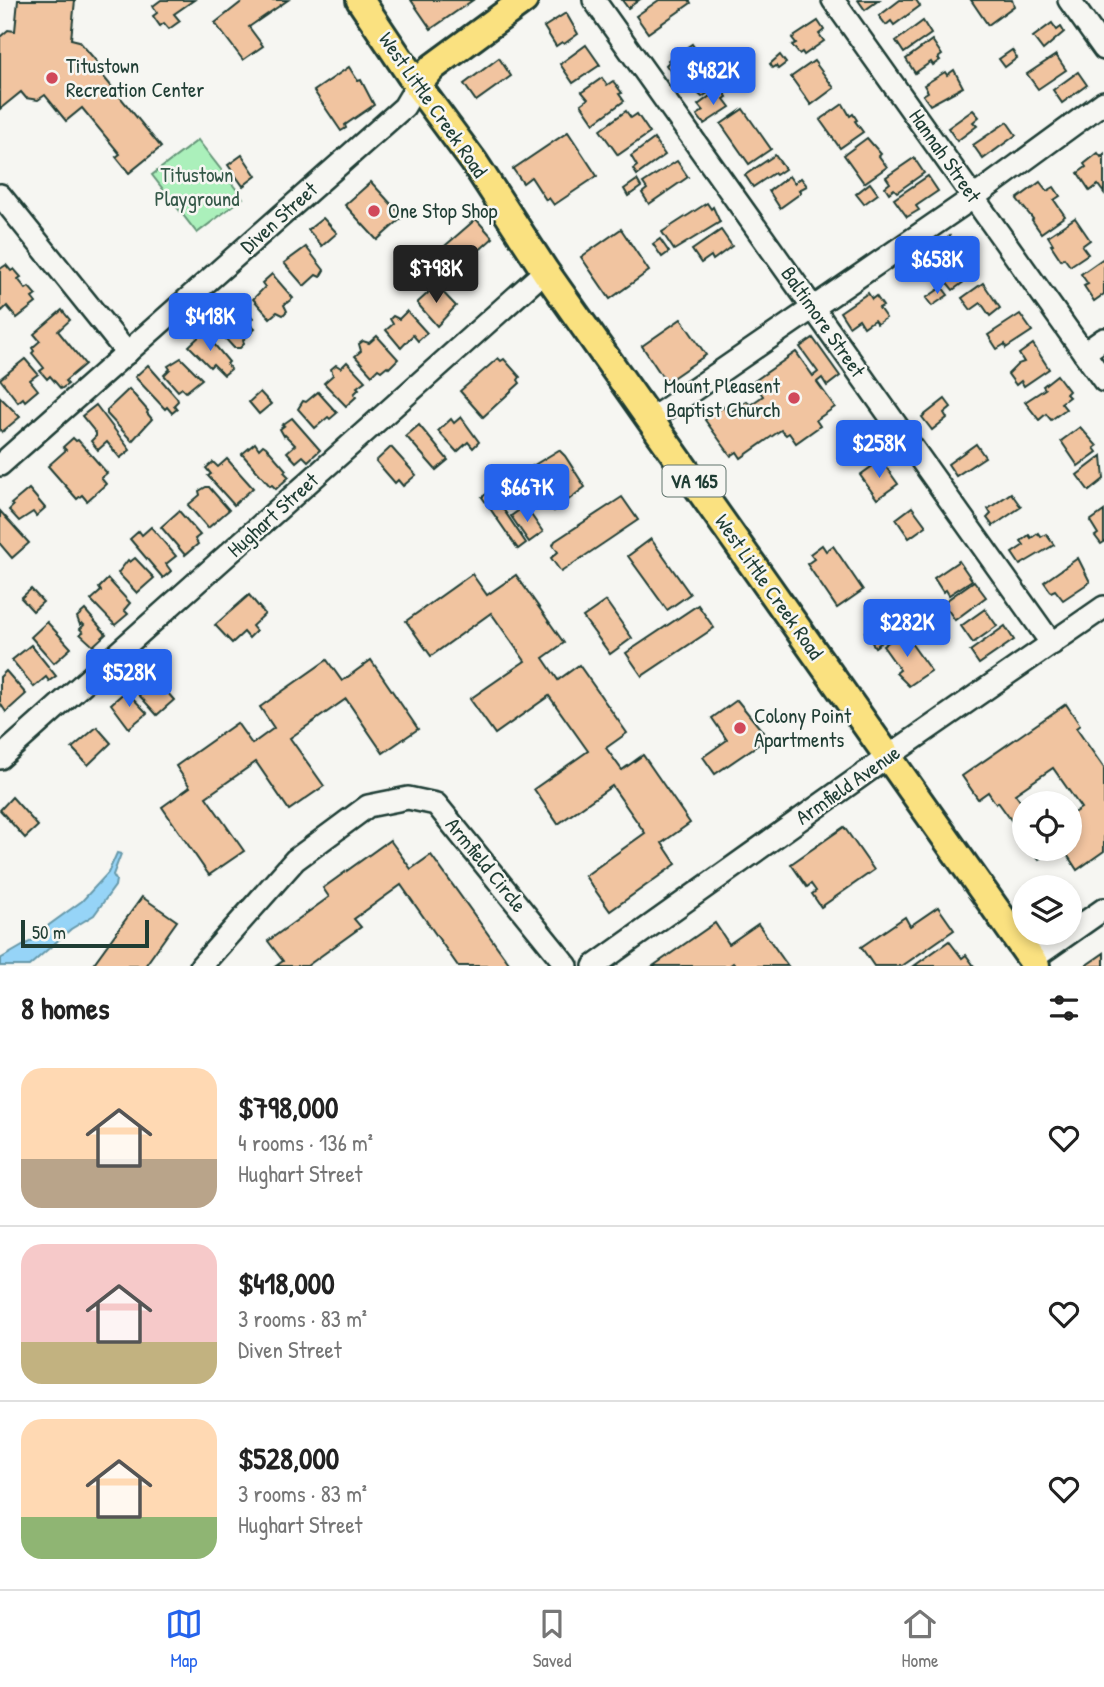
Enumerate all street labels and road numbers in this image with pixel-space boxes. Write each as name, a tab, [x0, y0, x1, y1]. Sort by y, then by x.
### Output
street label: West Little Creek Road	[372, 26, 494, 183]
street label: Hannah Street	[903, 103, 989, 209]
street label: Diven Street	[234, 175, 324, 260]
street label: Baltimore Street	[774, 260, 873, 384]
street label: Hughart Street	[221, 465, 325, 563]
road number: VA 165	[662, 466, 726, 496]
street label: West Little Creek Road	[708, 508, 830, 665]
street label: Armfield Avenue	[790, 738, 906, 831]
street label: Armfield Circle	[439, 811, 534, 918]

